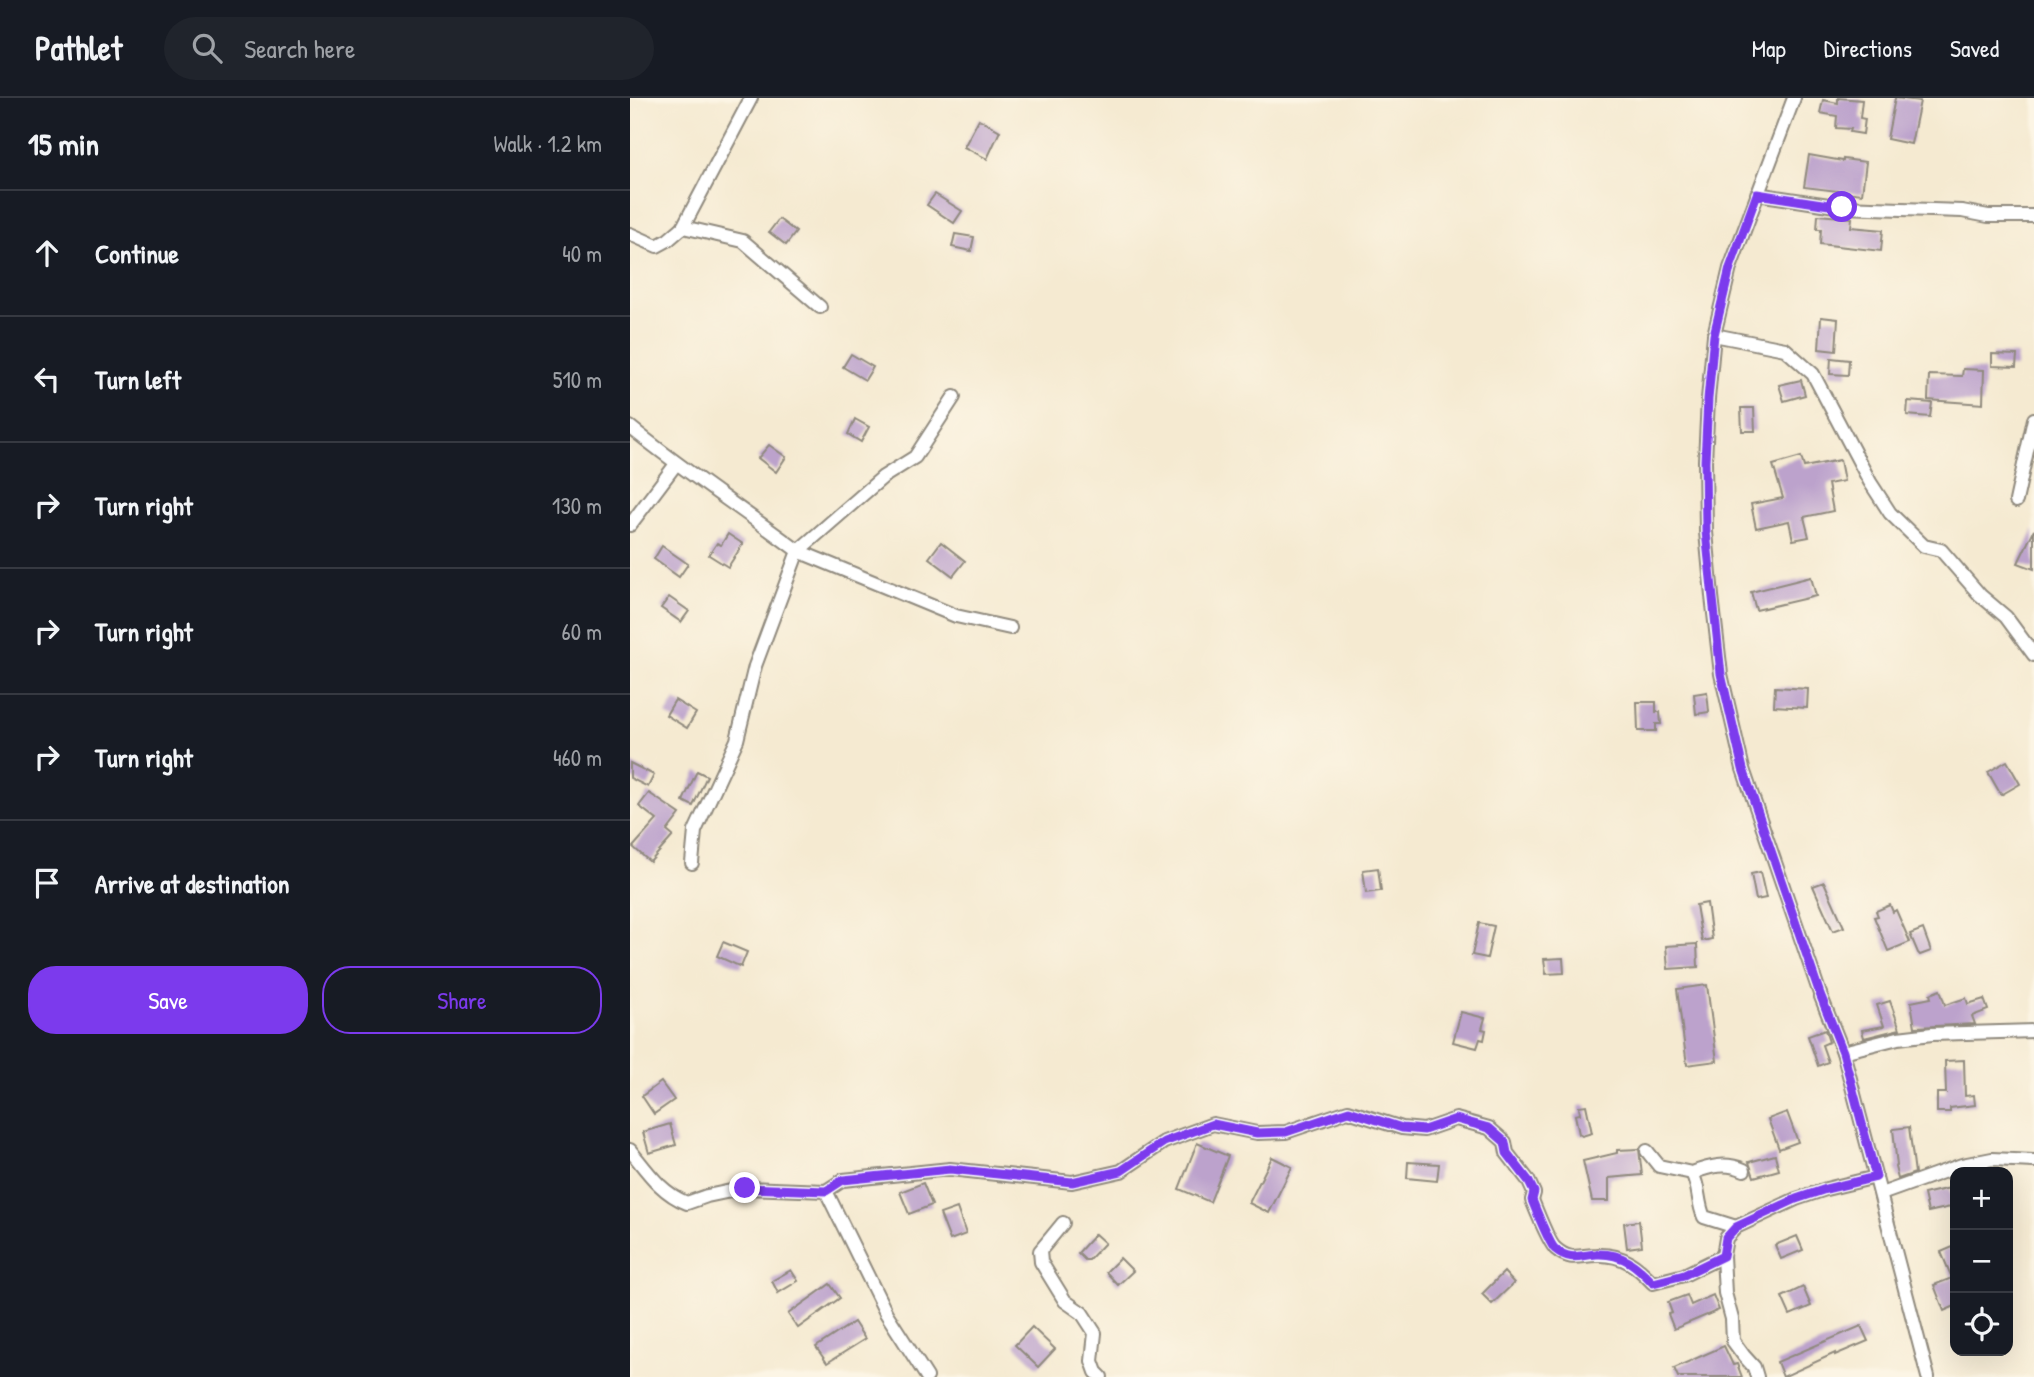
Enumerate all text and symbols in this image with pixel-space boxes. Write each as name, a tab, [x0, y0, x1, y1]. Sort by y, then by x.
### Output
search box	[164, 17, 654, 80]
text: Pathlet	[35, 26, 122, 70]
icon: search	[188, 29, 226, 67]
text: Search here	[244, 31, 355, 66]
text: Map	[1752, 32, 1786, 64]
text: Directions	[1824, 32, 1912, 64]
text: Saved	[1950, 32, 1999, 64]
text: 15 min	[28, 124, 99, 164]
text: Walk · 1.2 km	[493, 128, 602, 159]
route start	[1826, 191, 1857, 222]
icon: ahead	[28, 234, 66, 272]
text: Continue	[95, 236, 179, 271]
text: 40 m	[562, 238, 602, 269]
icon: left	[28, 360, 66, 398]
text: Turn left	[95, 362, 181, 397]
text: 510 m	[553, 364, 602, 395]
icon: right	[28, 486, 66, 524]
text: Turn right	[95, 488, 193, 523]
text: 130 m	[552, 490, 602, 521]
icon: right	[28, 612, 66, 650]
text: Turn right	[95, 614, 193, 649]
text: 60 m	[562, 616, 602, 647]
icon: right	[28, 738, 66, 776]
text: Turn right	[95, 740, 193, 775]
text: 460 m	[553, 742, 602, 773]
icon: arrive	[28, 864, 66, 902]
text: Arrive at destination	[95, 866, 290, 901]
button: Save	[28, 966, 308, 1034]
button: Share	[322, 966, 602, 1034]
map controls	[1950, 1167, 2013, 1356]
button: +	[1950, 1167, 2013, 1230]
route end	[729, 1172, 760, 1203]
button: −	[1950, 1230, 2013, 1293]
button: locate	[1950, 1293, 2013, 1356]

